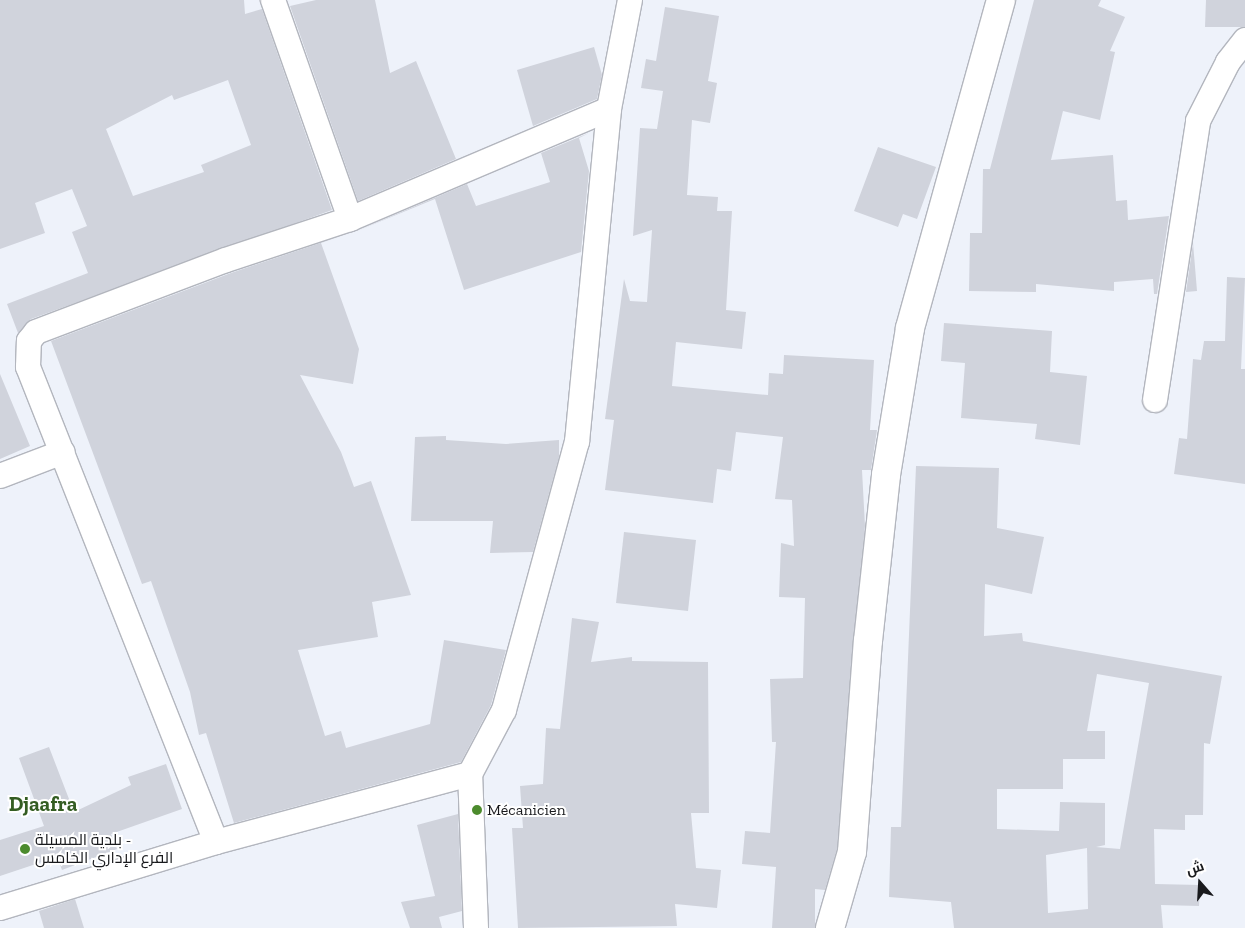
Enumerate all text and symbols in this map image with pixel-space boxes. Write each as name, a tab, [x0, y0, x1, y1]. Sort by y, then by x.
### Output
district label: Djaafra	[9, 791, 77, 817]
place label: Mécanicien	[487, 800, 566, 820]
marker: Mécanicien	[471, 804, 483, 816]
place label: بلدية المسيلة - الفرع الإداري الخامس	[35, 830, 173, 868]
marker: بلدية المسيلة - الفرع الإداري الخامس	[19, 843, 31, 855]
text: ش	[1184, 857, 1206, 879]
north arrow	[1175, 858, 1225, 908]

